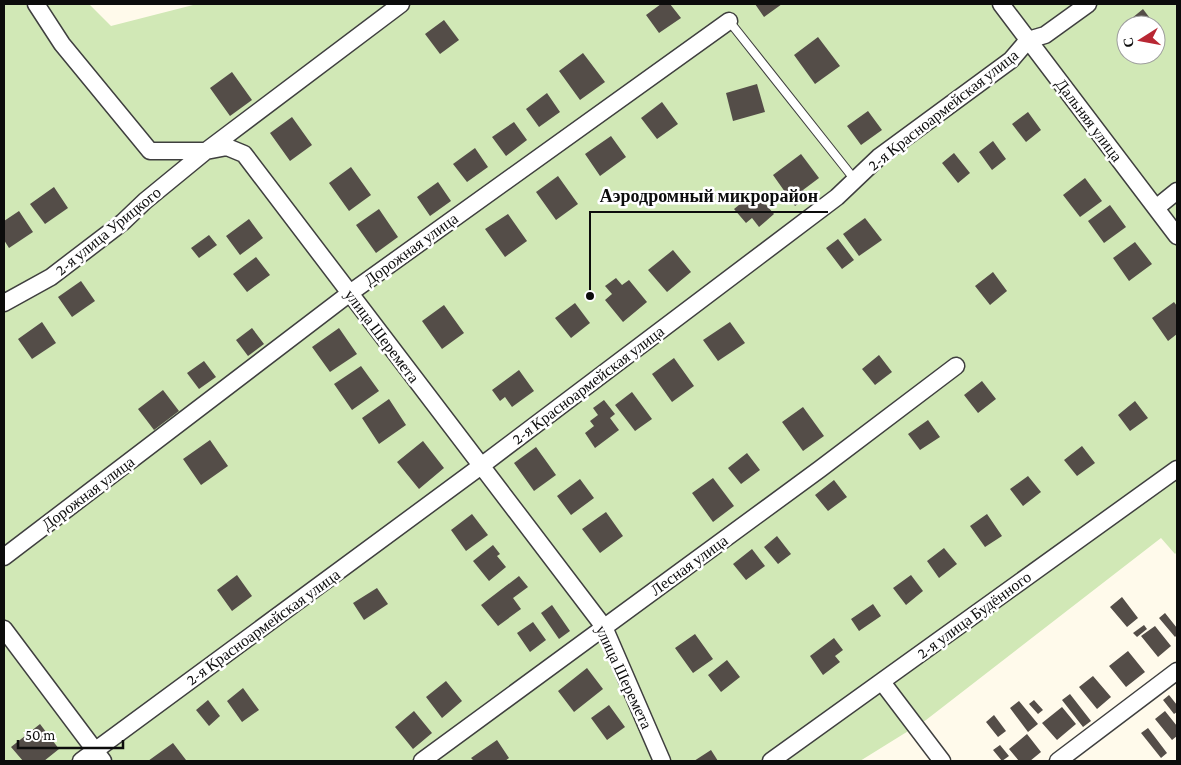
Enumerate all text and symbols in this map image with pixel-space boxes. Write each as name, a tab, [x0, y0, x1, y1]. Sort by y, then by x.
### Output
north arrow	[1116, 15, 1166, 65]
text: С	[1119, 36, 1137, 49]
street label: 2-я Красноармейская улица	[865, 46, 1022, 175]
street label: Дальняя улица	[1052, 75, 1126, 165]
callout: Аэродромный микрорайон	[590, 179, 828, 212]
street label: 2-я улица Урицкого	[52, 183, 165, 279]
text: Аэродромный микрорайон	[600, 186, 818, 206]
street label: Дорожная улица	[361, 209, 462, 289]
street label: улица Шеремета	[341, 286, 423, 387]
street label: 2-я Красноармейская улица	[509, 322, 668, 448]
street label: Дорожная улица	[39, 453, 138, 534]
street label: Лесная улица	[647, 531, 731, 599]
street label: 2-я Красноармейская улица	[183, 566, 344, 689]
street label: 2-я улица Будённого	[914, 568, 1035, 663]
street label: улица Шеремета	[592, 622, 655, 732]
scale bar	[18, 718, 122, 750]
text: 50 m	[25, 727, 55, 743]

